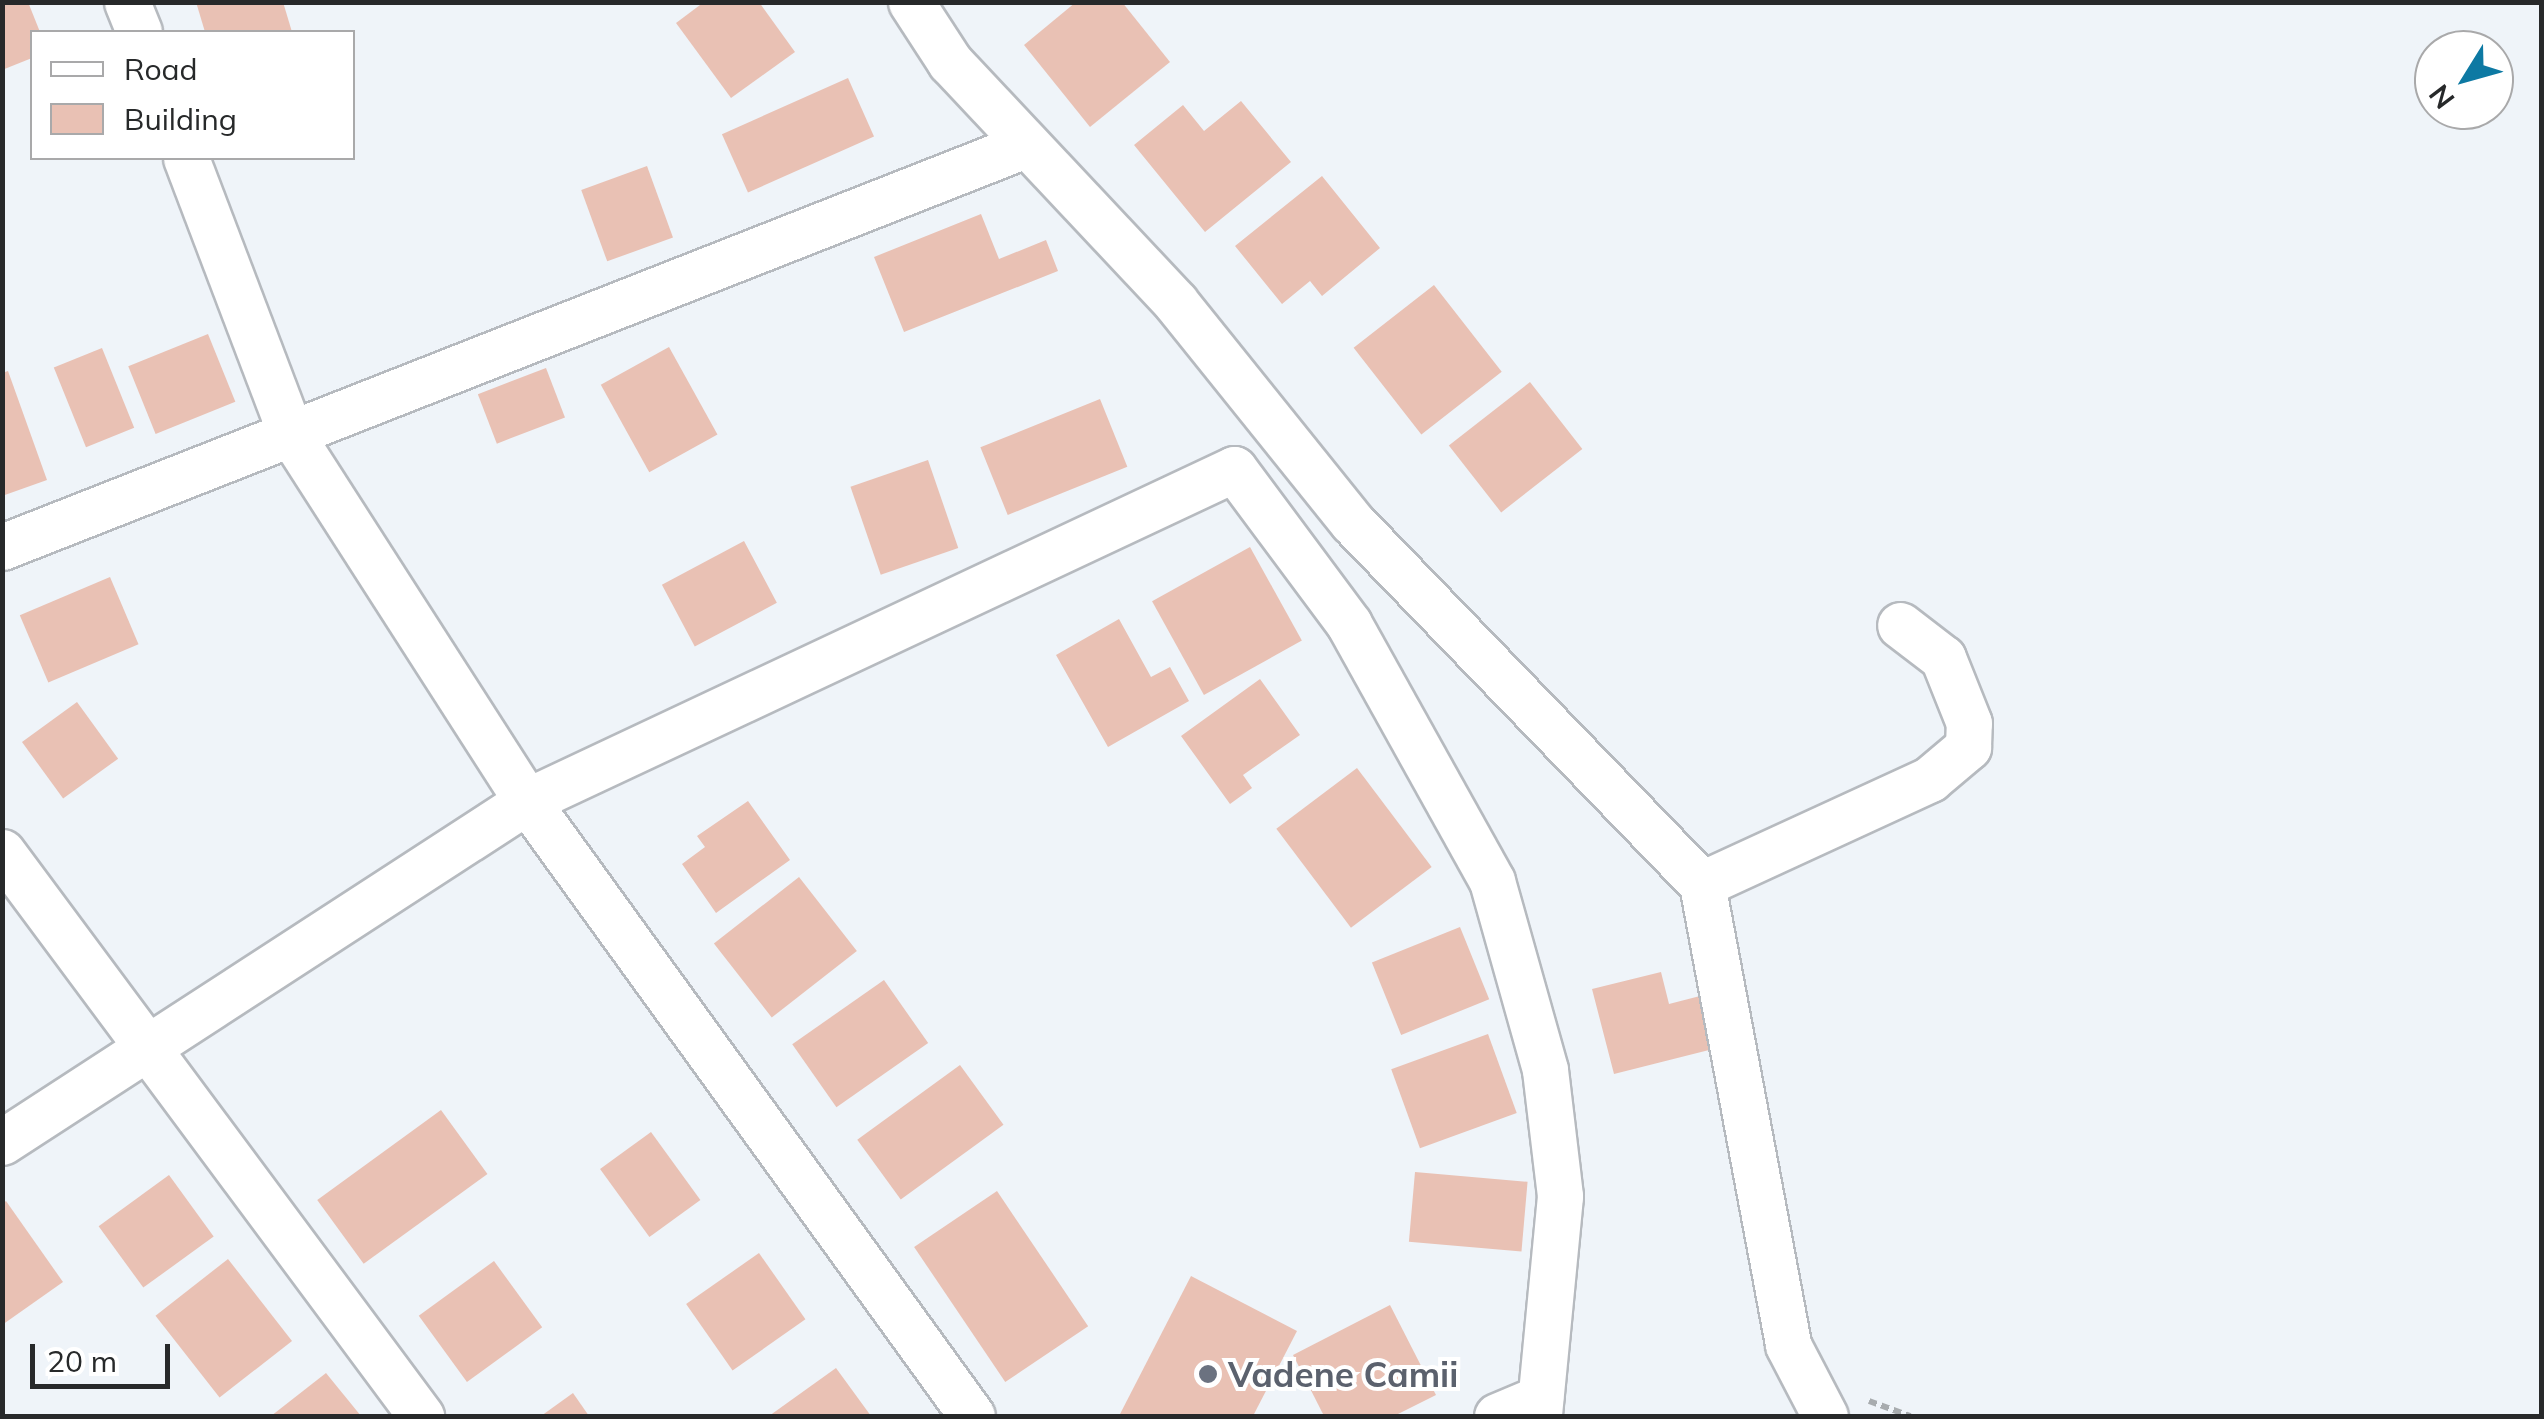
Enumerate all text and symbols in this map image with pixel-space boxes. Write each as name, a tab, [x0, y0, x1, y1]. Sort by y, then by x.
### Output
legend	[30, 30, 355, 160]
north arrow	[2414, 30, 2514, 130]
text: Road	[124, 50, 198, 88]
text: N	[2421, 78, 2462, 116]
text: Building	[124, 100, 237, 138]
scale bar	[35, 1324, 175, 1386]
text: 20 m	[47, 1342, 117, 1380]
place label: Vadene Camii	[1228, 1353, 1458, 1395]
marker: Vadene Camii	[1197, 1363, 1219, 1385]

